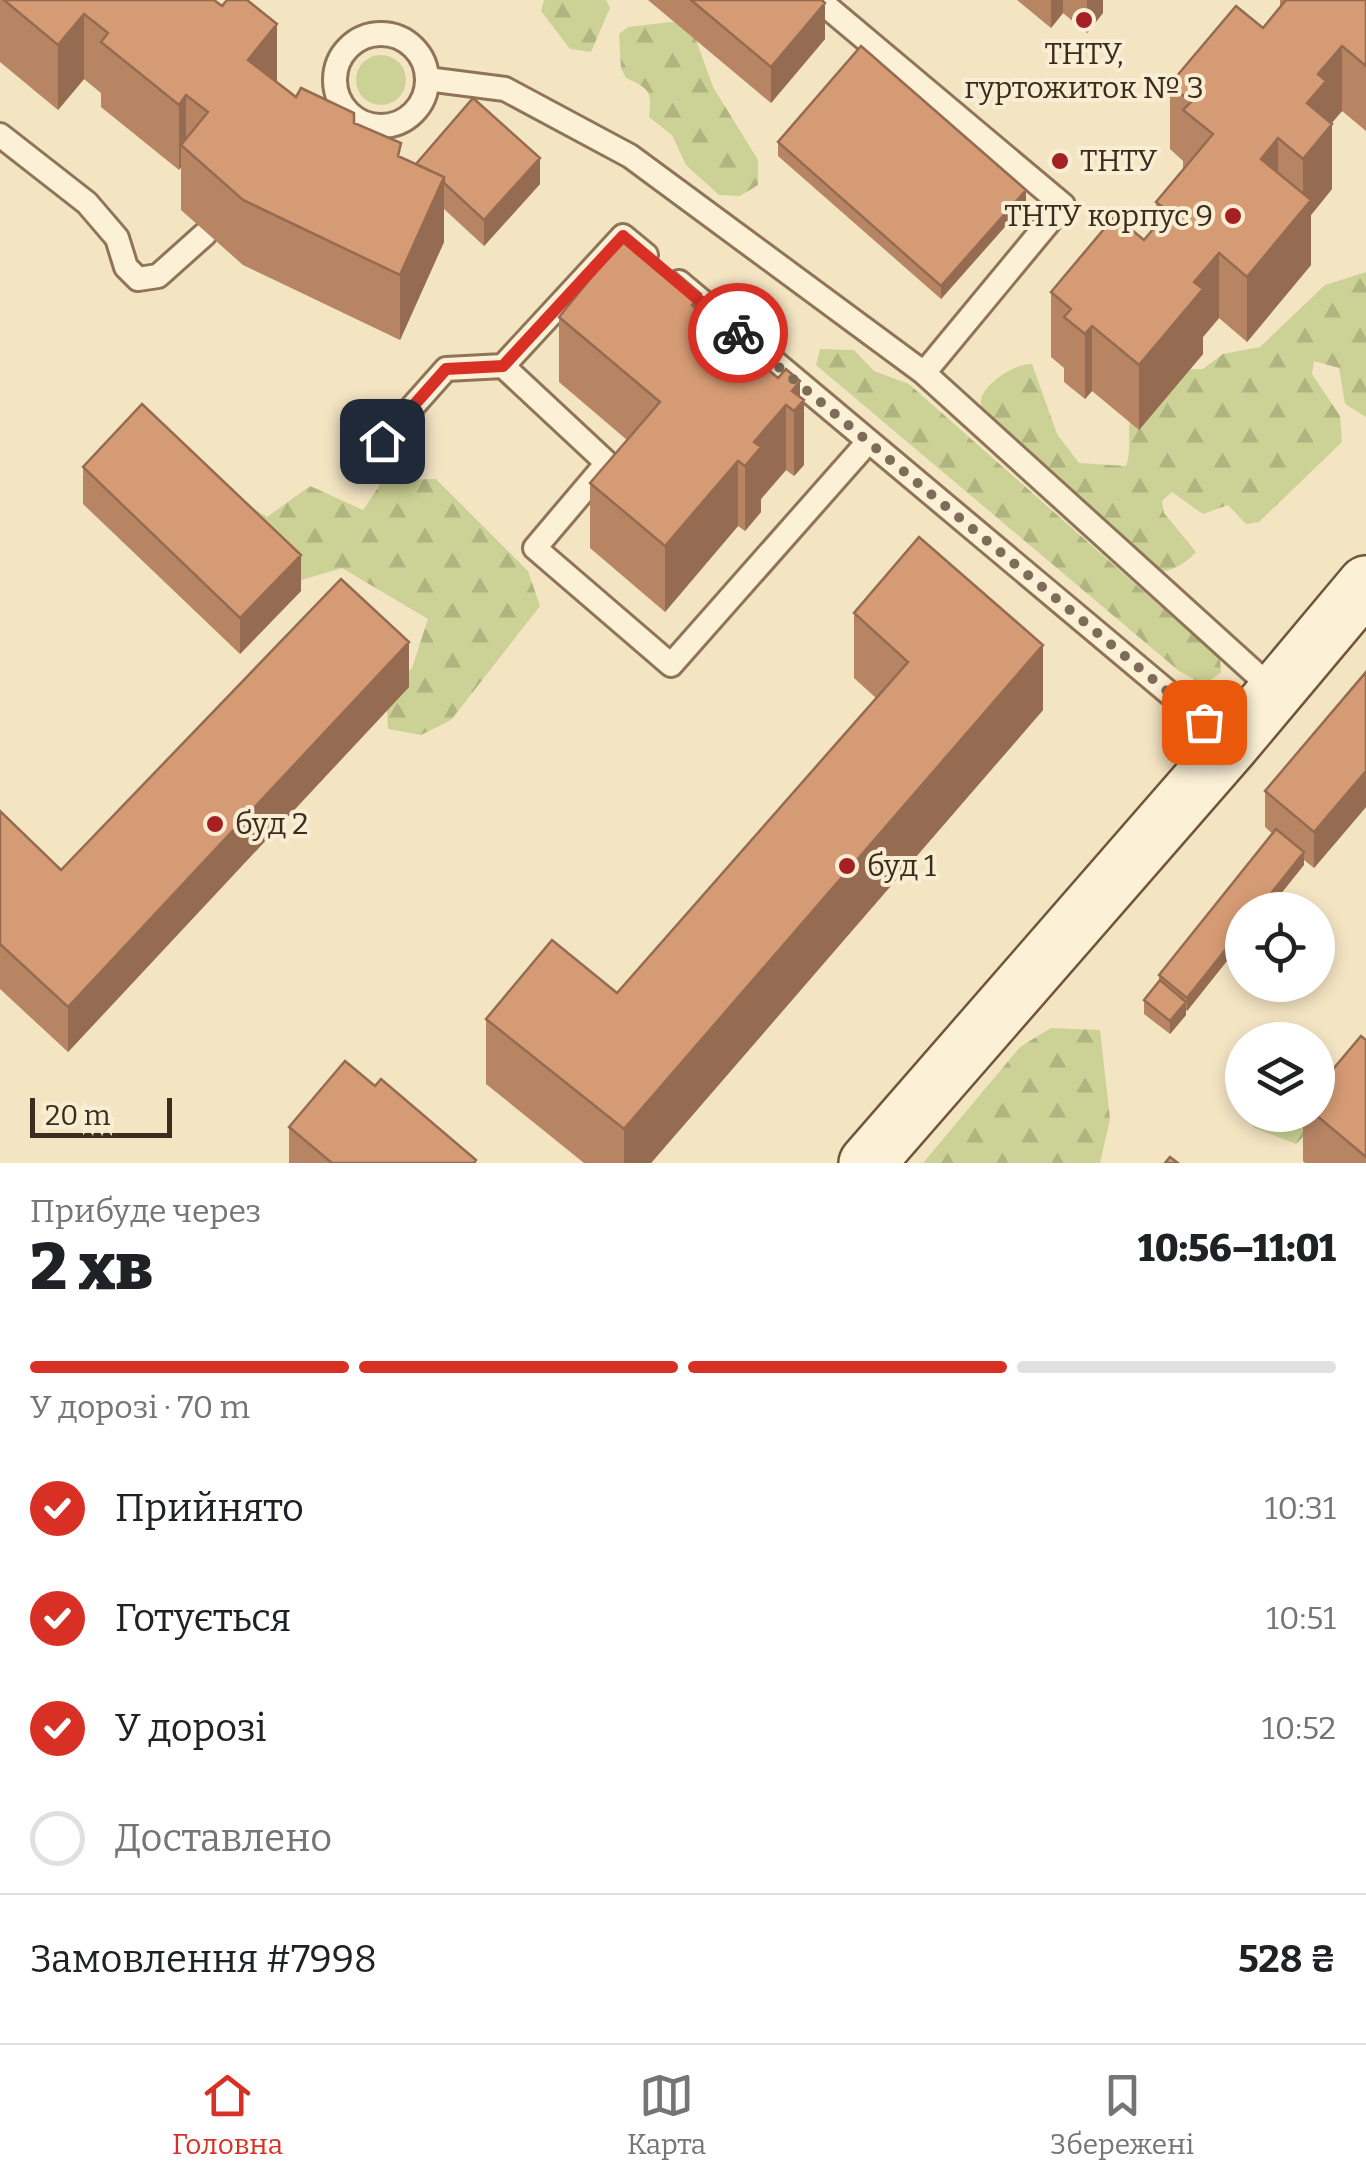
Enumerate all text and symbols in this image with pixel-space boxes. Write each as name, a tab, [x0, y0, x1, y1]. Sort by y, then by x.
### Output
marker: ТНТУ, гуртожиток № 3	[1073, 9, 1095, 31]
place label: ТНТУ, гуртожиток № 3	[964, 36, 1204, 106]
place label: ТНТУ	[1080, 143, 1158, 179]
marker: ТНТУ	[1049, 150, 1071, 172]
place label: ТНТУ корпус 9	[1004, 198, 1213, 234]
marker: ТНТУ корпус 9	[1222, 205, 1244, 227]
courier	[688, 283, 788, 383]
icon: bike	[711, 306, 766, 361]
pin	[340, 399, 425, 484]
icon: home	[355, 414, 410, 469]
pin	[1162, 680, 1247, 765]
icon: bag	[1177, 695, 1232, 750]
place label: буд 2	[235, 806, 308, 842]
marker: буд 2	[204, 813, 226, 835]
place label: буд 1	[867, 848, 936, 884]
marker: буд 1	[836, 855, 858, 877]
map controls	[1225, 892, 1335, 1132]
button: locate	[1225, 892, 1335, 1002]
button: layers	[1225, 1022, 1335, 1132]
scale bar	[30, 1093, 172, 1138]
text: 20 m	[45, 1099, 111, 1132]
text: Прибуде через	[30, 1192, 261, 1230]
text: 10:56–11:01	[1138, 1225, 1336, 1271]
text: 2 хв	[30, 1228, 153, 1306]
text: У дорозі · 70 m	[30, 1388, 250, 1426]
icon: check	[30, 1481, 85, 1536]
text: Прийнято	[115, 1485, 304, 1531]
text: 10:31	[1265, 1489, 1336, 1527]
icon: check	[30, 1591, 85, 1646]
text: Готується	[115, 1595, 291, 1641]
text: 10:51	[1266, 1599, 1336, 1637]
icon: check	[30, 1701, 85, 1756]
text: У дорозі	[115, 1705, 267, 1751]
text: 10:52	[1262, 1709, 1336, 1747]
text: Доставлено	[115, 1815, 332, 1861]
text: Замовлення #7998	[30, 1936, 377, 1982]
text: 528 ₴	[1238, 1936, 1336, 1982]
tab: Головна	[172, 2068, 283, 2161]
tab: Карта	[627, 2068, 706, 2161]
tab: Збережені	[1050, 2068, 1194, 2161]

